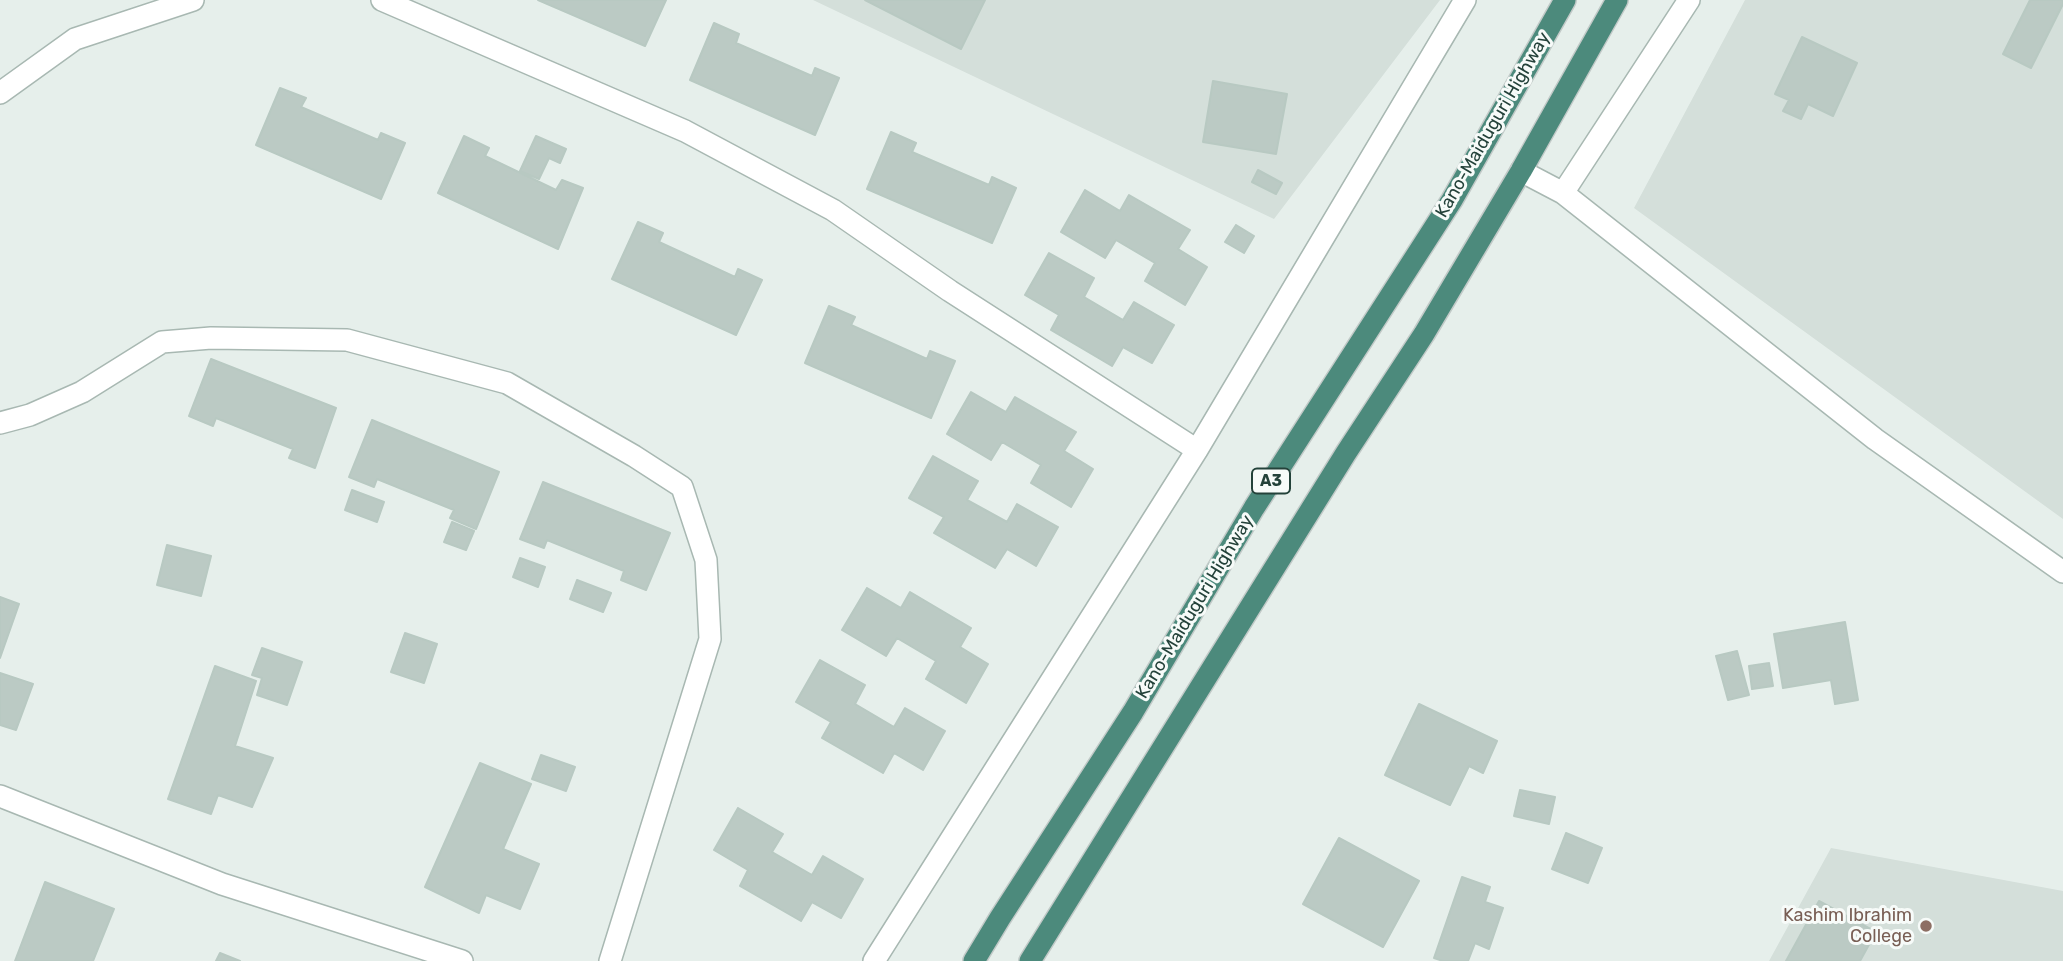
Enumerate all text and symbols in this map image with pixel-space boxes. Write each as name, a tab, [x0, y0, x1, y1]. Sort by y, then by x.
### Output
street label: Kano-Maiduguri Highway	[1431, 28, 1555, 222]
road number: A3	[1252, 468, 1290, 494]
street label: Kano-Maiduguri Highway	[1132, 511, 1258, 703]
place label: Kashim Ibrahim College	[1783, 905, 1912, 948]
marker: Kashim Ibrahim College	[1918, 918, 1934, 934]

